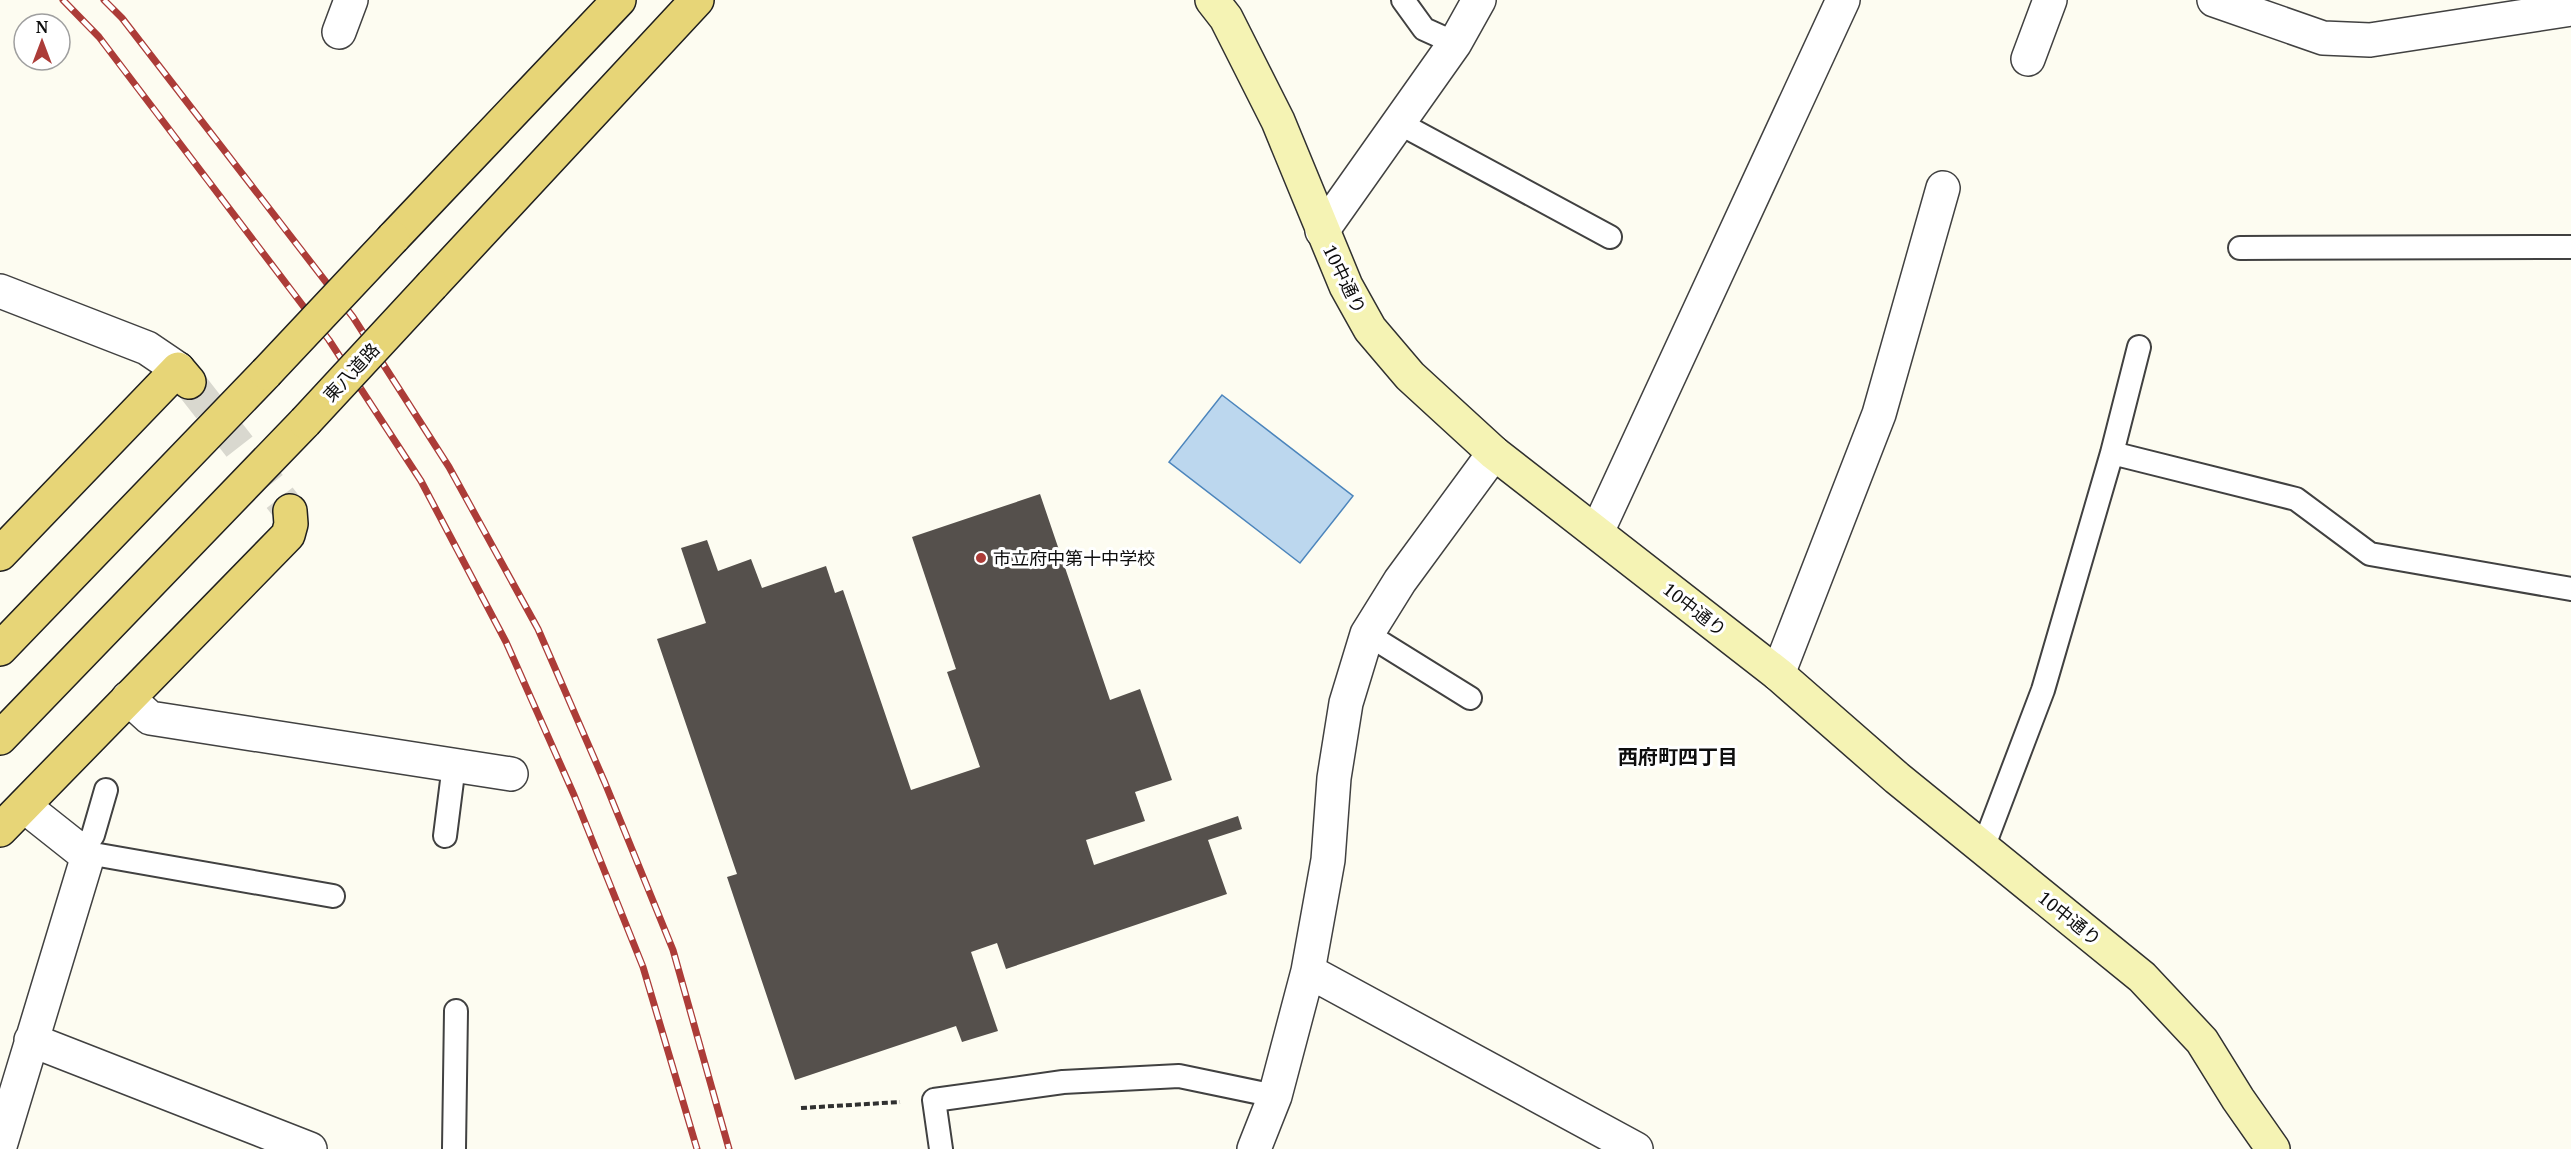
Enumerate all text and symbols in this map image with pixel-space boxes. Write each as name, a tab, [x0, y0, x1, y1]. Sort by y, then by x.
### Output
north arrow	[12, 12, 72, 72]
text: N	[36, 16, 49, 38]
street label: 10中通り	[1318, 240, 1372, 318]
street label: 東八道路	[318, 337, 384, 407]
place label: 市立府中第十中学校	[993, 546, 1155, 570]
marker: 市立府中第十中学校	[974, 551, 988, 565]
street label: 10中通り	[1658, 577, 1732, 641]
district label: 西府町四丁目	[1618, 743, 1738, 770]
street label: 10中通り	[2034, 885, 2106, 951]

